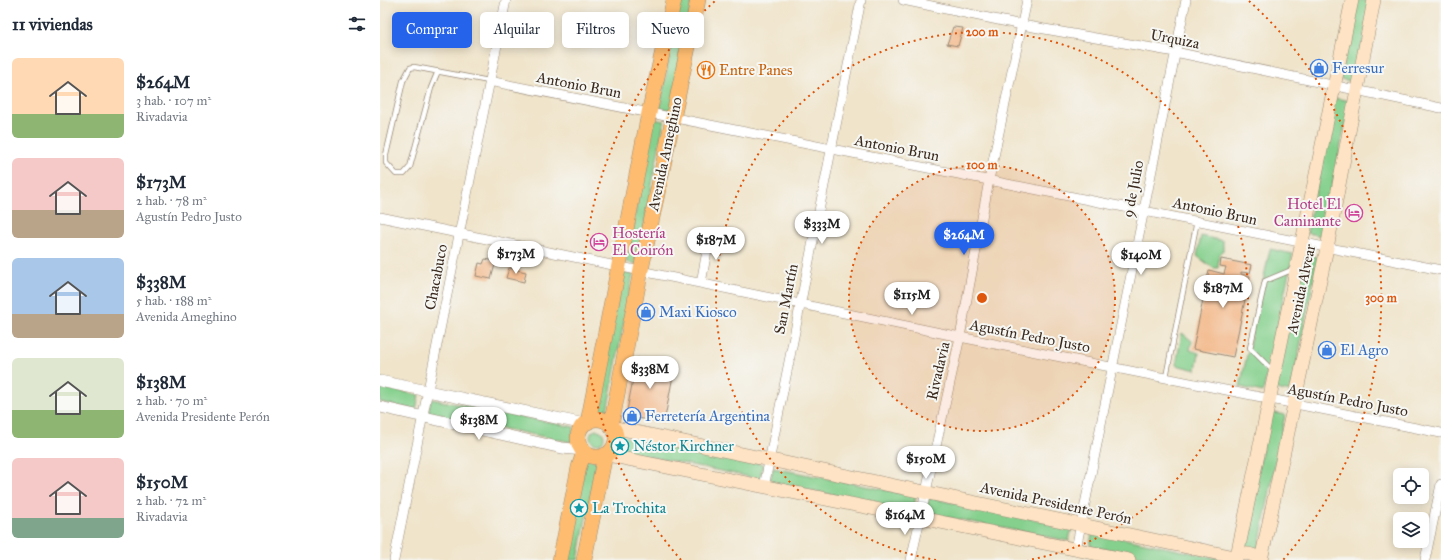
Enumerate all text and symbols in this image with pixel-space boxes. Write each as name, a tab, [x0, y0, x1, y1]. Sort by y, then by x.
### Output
chip: Comprar	[392, 12, 472, 48]
chip: Alquilar	[480, 12, 554, 48]
chip: Filtros	[562, 12, 629, 48]
chip: Nuevo	[637, 12, 704, 48]
icon: filters	[346, 13, 368, 35]
text: 11 viviendas	[12, 14, 93, 35]
text: 200 m	[966, 25, 999, 39]
street label: Urquiza	[1149, 25, 1202, 54]
shop icon: Ferresur	[1309, 58, 1329, 78]
place label: Ferresur	[1332, 59, 1385, 77]
restaurant icon: Entre Panes	[696, 60, 716, 80]
place label: Entre Panes	[719, 61, 793, 79]
street label: Antonio Brun	[534, 68, 623, 102]
text: $264M	[136, 72, 190, 93]
icon: home	[44, 74, 92, 122]
text: 3 hab. · 107 m²	[136, 93, 211, 109]
street label: Avenida Ameghino	[644, 95, 686, 214]
text: Rivadavia	[136, 109, 188, 125]
street label: Antonio Brun	[852, 131, 941, 165]
text: 100 m	[966, 158, 999, 172]
street label: 9 de Julio	[1119, 159, 1148, 219]
text: $173M	[136, 172, 186, 193]
icon: home	[44, 174, 92, 222]
text: 2 hab. · 78 m²	[136, 193, 207, 209]
street label: Antonio Brun	[1170, 193, 1259, 229]
place label: Hotel El Caminante	[1274, 195, 1342, 230]
hotel icon: Hotel El Caminante	[1344, 203, 1364, 223]
text: Agustín Pedro Justo	[136, 209, 242, 225]
pin: $333M	[794, 211, 850, 245]
text: $333M	[804, 216, 840, 232]
pin: $264M	[936, 222, 992, 256]
place label: Hostería El Coirón	[612, 224, 673, 259]
pin: $187M	[688, 227, 744, 261]
text: $264M	[943, 227, 985, 243]
hotel icon: Hostería El Coirón	[589, 232, 609, 252]
text: $187M	[696, 232, 736, 248]
pin: $173M	[488, 241, 544, 275]
street label: Chacabuco	[421, 242, 451, 312]
pin: $140M	[1113, 242, 1169, 276]
street label: Avenida Alvear	[1283, 242, 1319, 336]
text: $173M	[497, 246, 535, 262]
text: $140M	[1120, 247, 1162, 263]
street label: San Martín	[770, 262, 802, 336]
text: $338M	[136, 272, 186, 293]
icon: home	[44, 274, 92, 322]
pin: $187M	[1195, 275, 1251, 309]
text: $187M	[1203, 280, 1243, 296]
pin: $115M	[884, 282, 940, 316]
text: $115M	[893, 287, 931, 303]
centre of rings	[975, 291, 989, 305]
text: 300 m	[1365, 291, 1398, 306]
text: 5 hab. · 188 m²	[136, 293, 211, 309]
shop icon: Maxi Kiosco	[636, 302, 656, 322]
place label: Maxi Kiosco	[659, 303, 737, 321]
text: Avenida Ameghino	[136, 309, 237, 325]
street label: Agustín Pedro Justo	[967, 315, 1092, 358]
street label: Rivadavia	[923, 339, 954, 402]
shop icon: El Agro	[1317, 340, 1337, 360]
place label: El Agro	[1340, 341, 1389, 359]
pin: $338M	[622, 356, 678, 390]
text: $338M	[631, 361, 669, 377]
text: $138M	[136, 372, 186, 393]
icon: home	[44, 374, 92, 422]
street label: Agustín Pedro Justo	[1285, 379, 1410, 422]
text: 2 hab. · 70 m²	[136, 393, 207, 409]
shop icon: Ferretería Argentina	[622, 406, 642, 426]
pin: $138M	[451, 407, 507, 441]
place label: Ferretería Argentina	[645, 407, 771, 425]
text: Avenida Presidente Perón	[136, 409, 270, 425]
text: $138M	[460, 412, 498, 428]
place icon: Néstor Kirchner	[610, 436, 630, 456]
place label: Néstor Kirchner	[633, 437, 734, 455]
pin: $150M	[898, 446, 954, 480]
text: $150M	[906, 451, 946, 467]
map controls	[1393, 468, 1429, 548]
button: locate	[1393, 468, 1429, 504]
text: $150M	[136, 472, 188, 493]
icon: home	[44, 474, 92, 522]
street label: Avenida Presidente Perón	[978, 478, 1133, 528]
text: 2 hab. · 72 m²	[136, 493, 206, 509]
place icon: La Trochita	[569, 498, 589, 518]
place label: La Trochita	[592, 499, 667, 517]
pin: $164M	[877, 502, 933, 536]
text: $164M	[885, 507, 925, 523]
text: Rivadavia	[136, 509, 188, 525]
button: layers	[1393, 512, 1429, 548]

